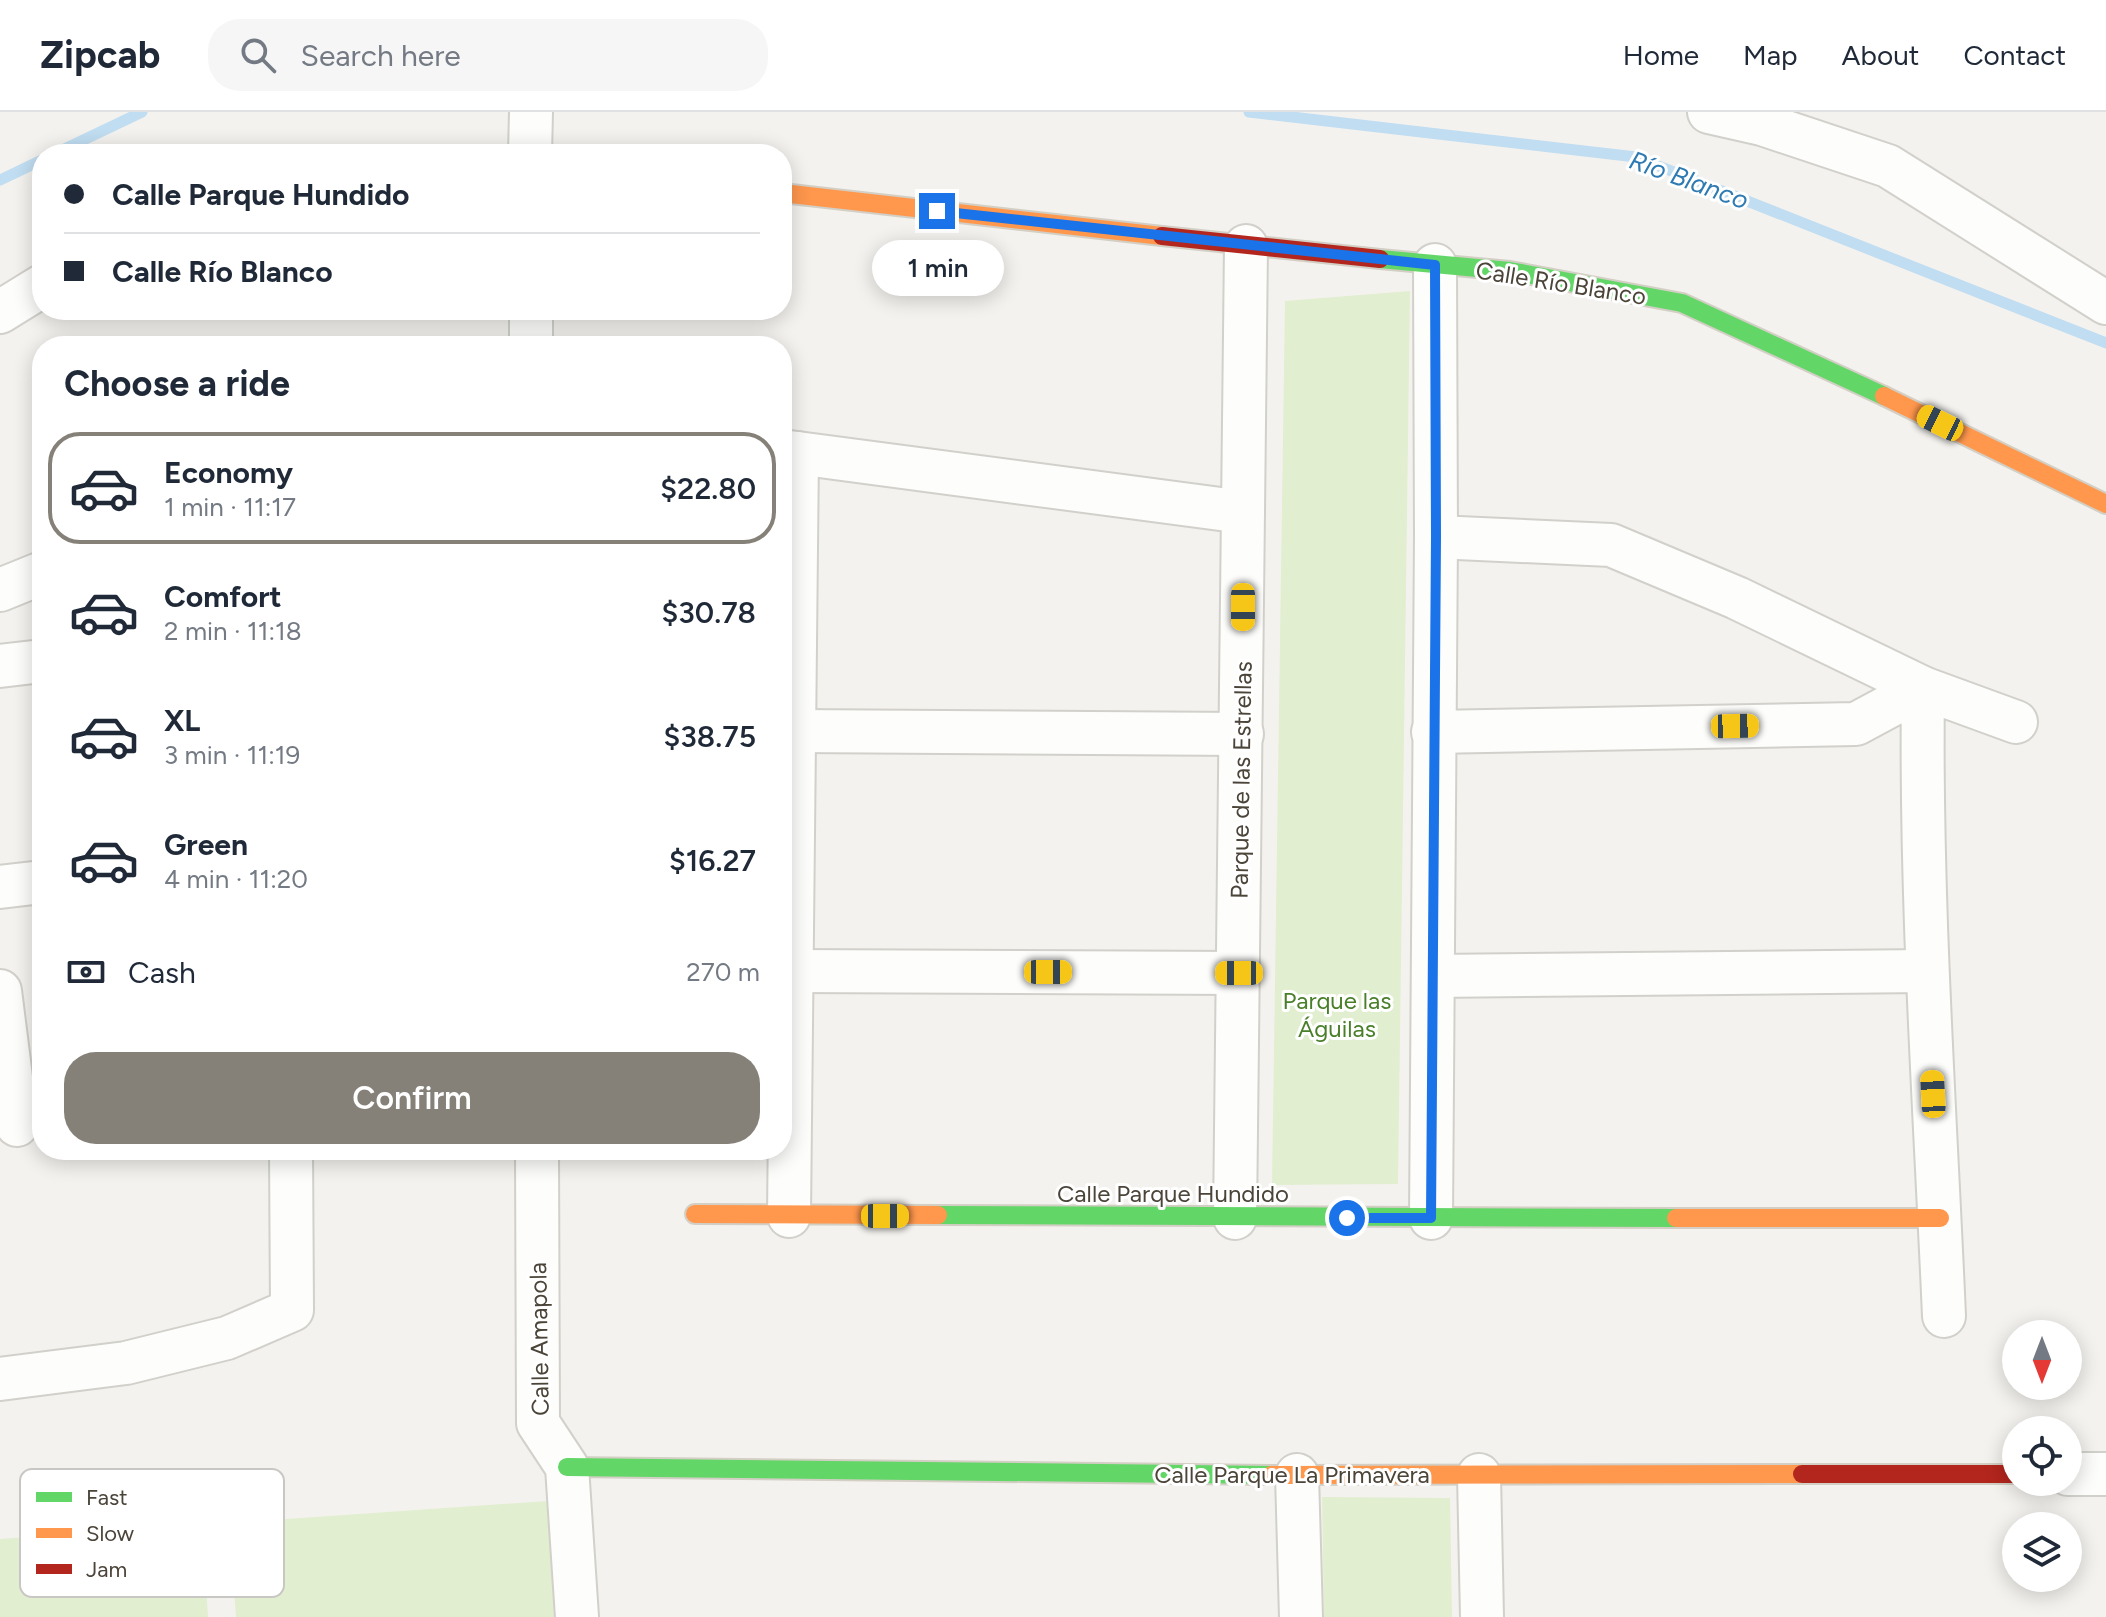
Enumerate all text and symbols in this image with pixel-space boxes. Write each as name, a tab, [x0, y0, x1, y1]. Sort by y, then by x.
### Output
search box	[208, 19, 768, 91]
text: Zipcab	[40, 32, 160, 78]
icon: search	[236, 33, 280, 77]
text: Search here	[300, 37, 461, 74]
text: Home	[1623, 38, 1699, 72]
text: Map	[1743, 38, 1798, 72]
text: About	[1842, 38, 1919, 72]
text: Contact	[1963, 38, 2066, 72]
water label: Río Blanco	[1625, 144, 1753, 216]
text: Calle Parque Hundido	[112, 176, 410, 213]
route end	[919, 193, 955, 229]
callout: 1 min	[871, 239, 1003, 295]
text: 1 min	[908, 252, 968, 284]
text: Calle Río Blanco	[112, 253, 333, 290]
street label: Calle Río Blanco	[1474, 255, 1648, 311]
text: Choose a ride	[64, 362, 290, 405]
car	[1913, 402, 1967, 444]
icon: car	[68, 452, 140, 524]
text: Economy	[164, 454, 293, 491]
text: $22.80	[660, 470, 756, 507]
text: 1 min · 11:17	[164, 491, 296, 523]
icon: car	[68, 576, 140, 648]
text: Comfort	[164, 578, 282, 615]
car	[1231, 583, 1255, 631]
text: $30.78	[662, 594, 756, 631]
text: 2 min · 11:18	[164, 615, 302, 647]
street label: Parque de las Estrellas	[1224, 661, 1258, 899]
icon: car	[68, 700, 140, 772]
text: XL	[164, 702, 200, 739]
car	[1711, 714, 1759, 738]
text: $38.75	[664, 718, 756, 755]
text: 3 min · 11:19	[164, 739, 300, 771]
icon: car	[68, 824, 140, 896]
text: Green	[164, 826, 248, 863]
text: $16.27	[669, 842, 756, 879]
text: 4 min · 11:20	[164, 863, 308, 895]
icon: cash	[64, 950, 108, 994]
text: Cash	[128, 954, 196, 991]
text: 270 m	[686, 956, 760, 988]
car	[1024, 960, 1072, 984]
car	[1215, 961, 1263, 985]
park label: Parque las Águilas	[1282, 986, 1392, 1043]
button: Confirm	[64, 1052, 760, 1144]
car	[1920, 1069, 1946, 1119]
street label: Calle Parque Hundido	[1057, 1179, 1289, 1208]
route start	[1329, 1200, 1365, 1236]
car	[861, 1204, 909, 1228]
street label: Calle Amapola	[523, 1262, 555, 1416]
north arrow	[2002, 1320, 2082, 1400]
map controls	[2002, 1320, 2082, 1592]
button: locate	[2002, 1416, 2082, 1496]
street label: Calle Parque La Primavera	[1154, 1460, 1430, 1489]
legend	[20, 1469, 284, 1597]
text: Fast	[86, 1484, 128, 1511]
button: layers	[2002, 1512, 2082, 1592]
text: Slow	[86, 1520, 135, 1547]
text: Jam	[86, 1556, 127, 1583]

